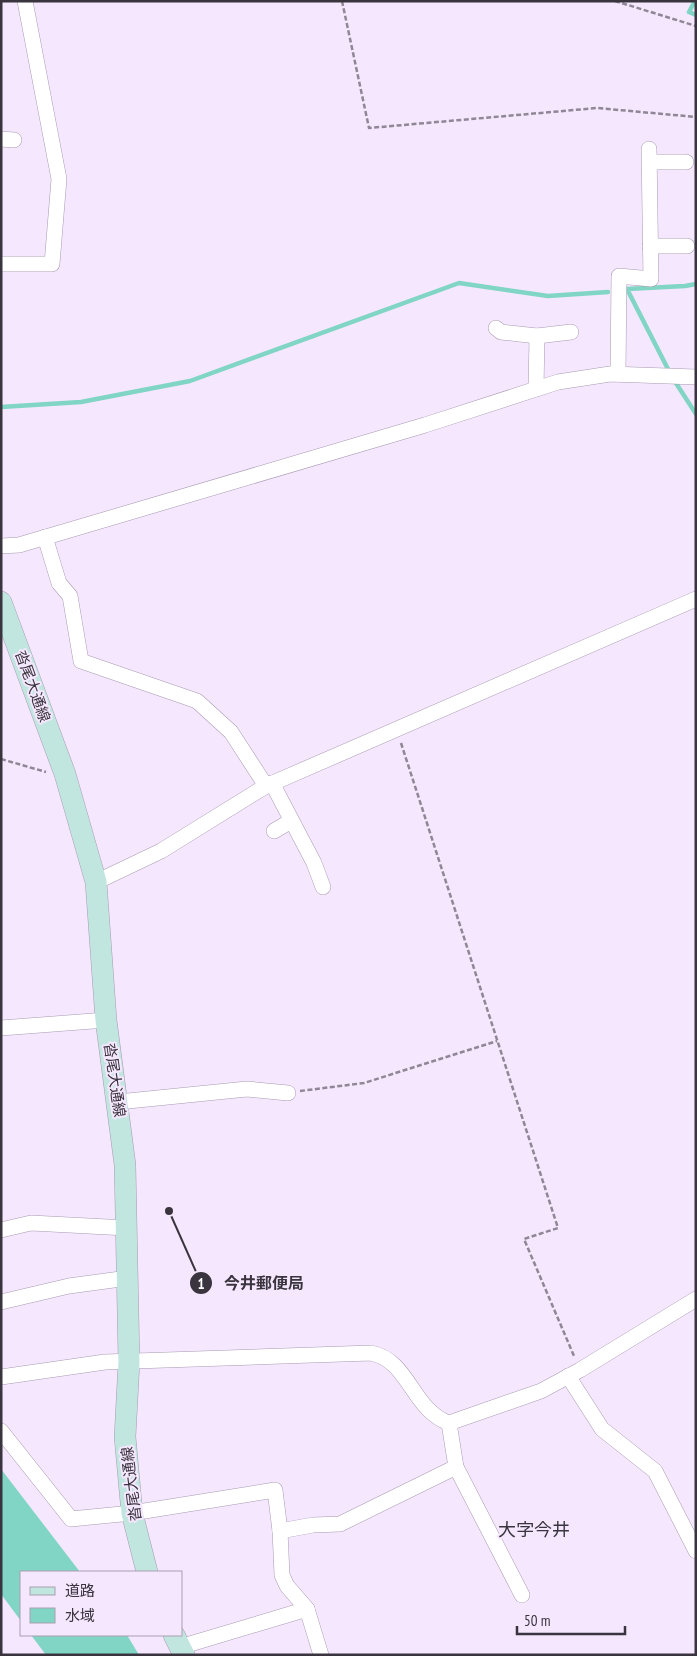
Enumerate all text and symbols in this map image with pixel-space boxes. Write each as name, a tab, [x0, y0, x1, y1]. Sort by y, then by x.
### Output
street label: 沓尾大通線	[11, 648, 55, 724]
street label: 沓尾大通線	[100, 1042, 130, 1118]
callout: 今井郵便局	[189, 1268, 314, 1299]
text: 今井郵便局	[224, 1273, 304, 1293]
text: 1	[197, 1274, 205, 1293]
street label: 沓尾大通線	[117, 1446, 145, 1522]
district label: 大字今井	[498, 1518, 570, 1541]
legend	[20, 1571, 182, 1636]
text: 道路	[65, 1581, 95, 1600]
scale bar	[517, 1604, 624, 1636]
text: 水域	[65, 1606, 95, 1625]
text: 50 m	[524, 1611, 550, 1630]

